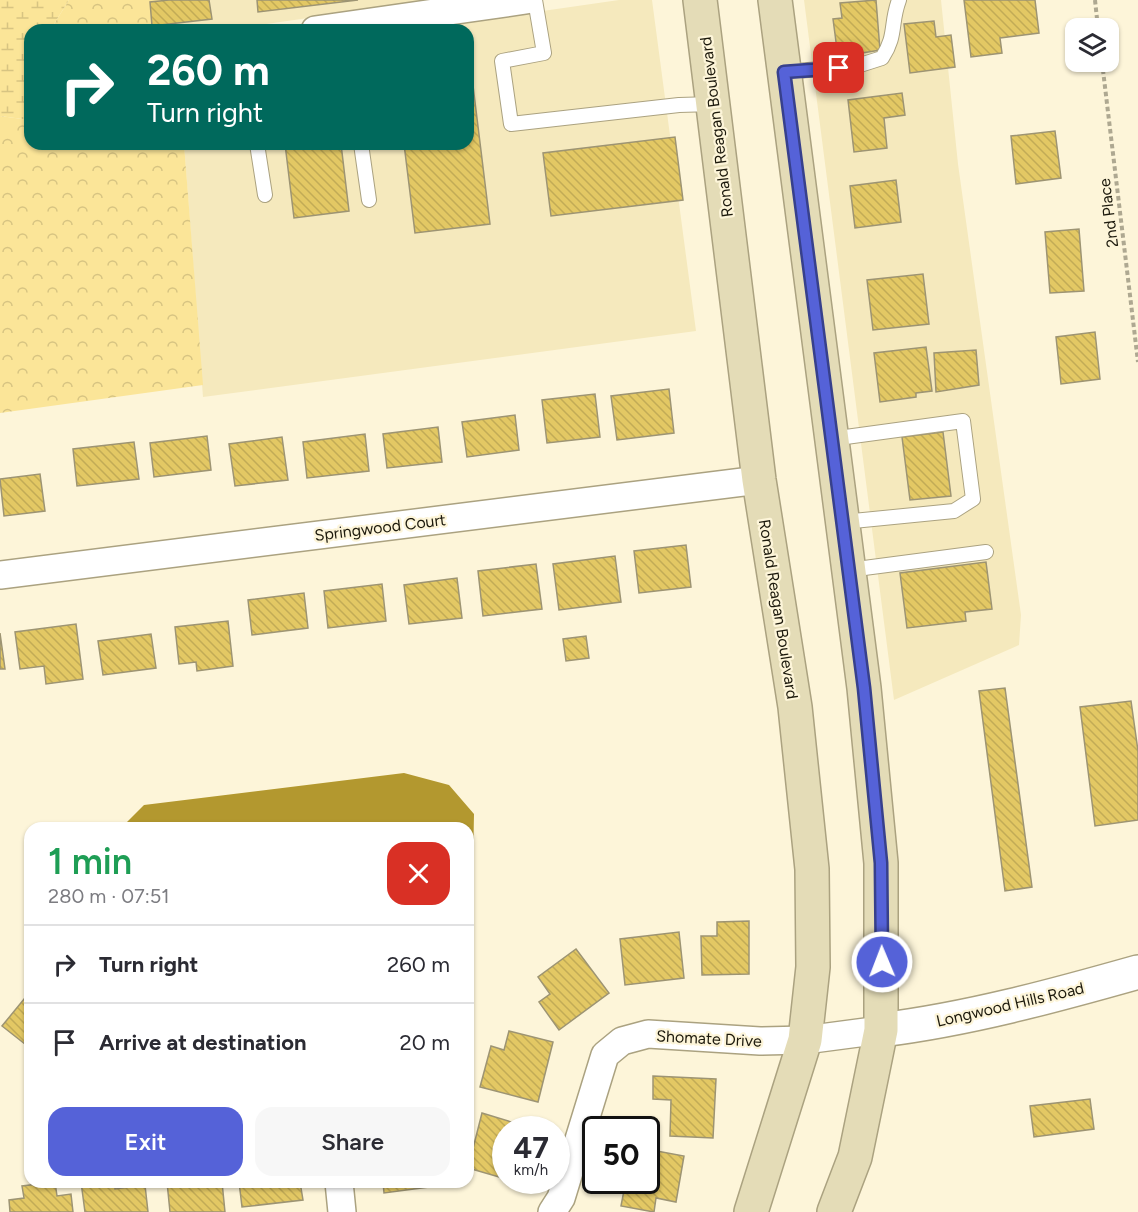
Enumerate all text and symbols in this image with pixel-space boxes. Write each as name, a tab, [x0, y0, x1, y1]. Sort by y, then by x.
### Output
map controls	[1065, 18, 1119, 72]
button: layers	[1065, 18, 1119, 72]
street label: Ronald Reagan Boulevard	[696, 36, 737, 218]
pin	[813, 42, 864, 93]
text: 260 m	[147, 45, 270, 96]
icon: right	[48, 48, 126, 126]
icon: arrive	[822, 51, 855, 84]
text: Turn right	[147, 96, 263, 129]
street label: 2nd Place	[1095, 177, 1122, 249]
street label: Springwood Court	[313, 510, 447, 545]
street label: Ronald Reagan Boulevard	[755, 518, 802, 700]
text: 1 min	[48, 840, 132, 883]
button: close	[387, 842, 450, 905]
text: 280 m · 07:51	[48, 884, 170, 908]
position arrow	[850, 930, 914, 994]
icon: right	[48, 948, 81, 981]
text: Turn right	[99, 951, 198, 978]
text: 260 m	[387, 951, 450, 978]
street label: Longwood Hills Road	[934, 978, 1086, 1031]
icon: arrive	[48, 1026, 81, 1059]
street label: Shomate Drive	[656, 1026, 762, 1051]
text: Arrive at destination	[99, 1029, 307, 1056]
text: 20 m	[399, 1029, 450, 1056]
button: Exit	[48, 1107, 243, 1176]
button: Share	[255, 1107, 450, 1176]
speed limit sign: 50	[582, 1116, 660, 1194]
text: 47	[513, 1129, 549, 1166]
text: km/h	[514, 1161, 548, 1179]

